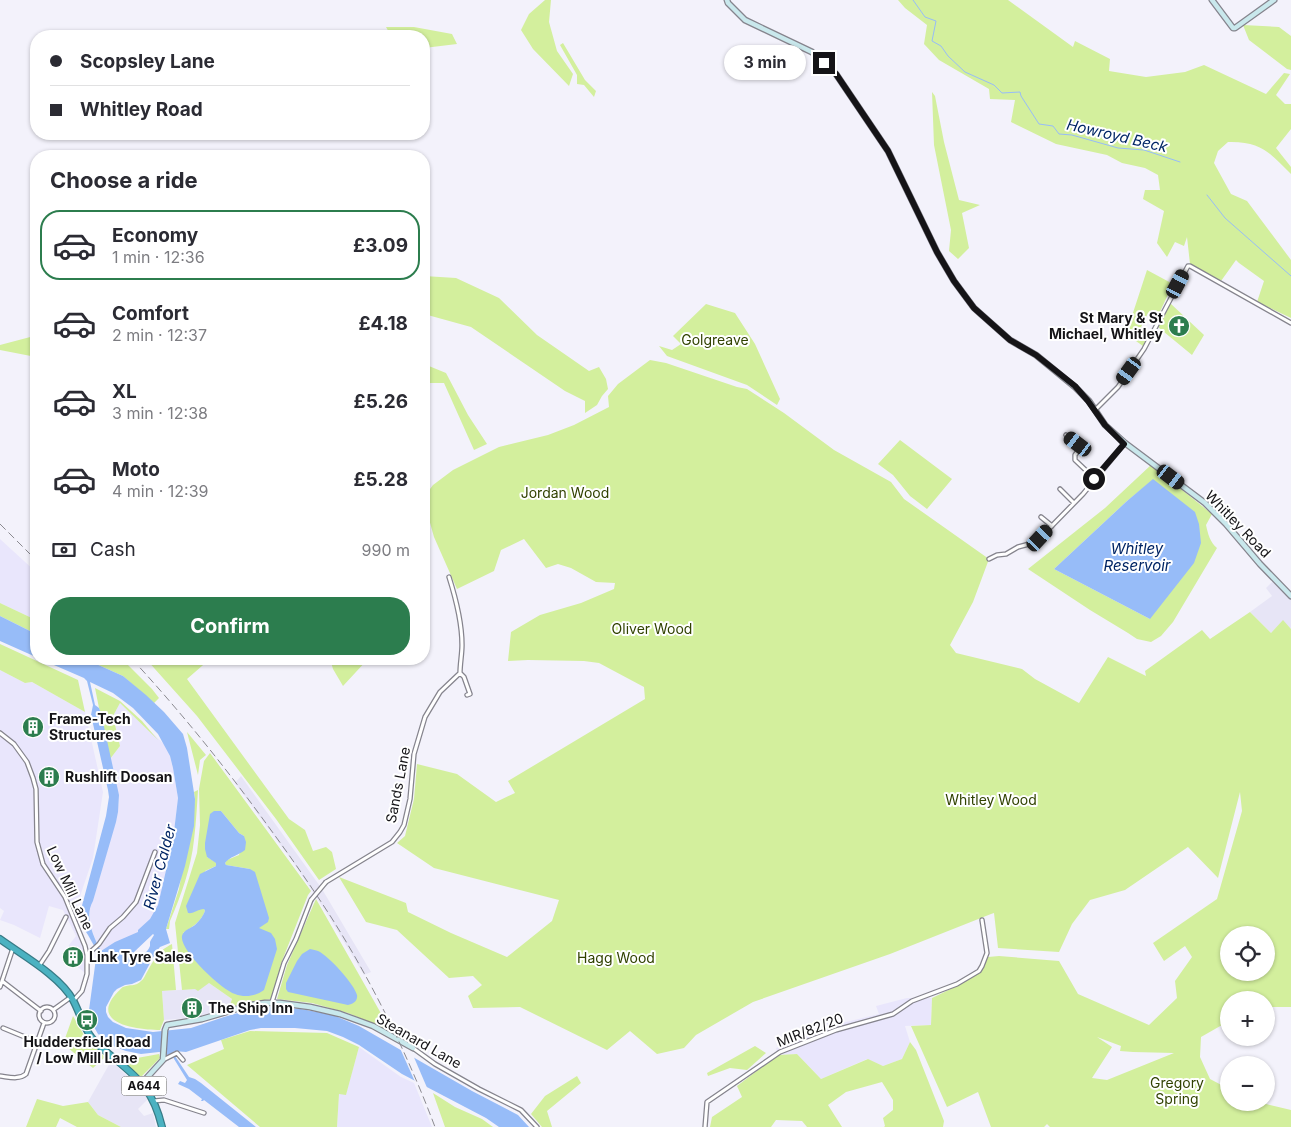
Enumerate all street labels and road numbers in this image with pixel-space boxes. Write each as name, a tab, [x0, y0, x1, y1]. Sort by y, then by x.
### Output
street label: Whitley Road	[1202, 486, 1275, 561]
street label: Sands Lane	[382, 745, 413, 824]
street label: Low Mill Lane	[44, 843, 97, 932]
street label: Steanard Lane	[374, 1009, 465, 1072]
street label: MIR/82/20	[774, 1009, 846, 1050]
road number: A644	[122, 1076, 166, 1096]

